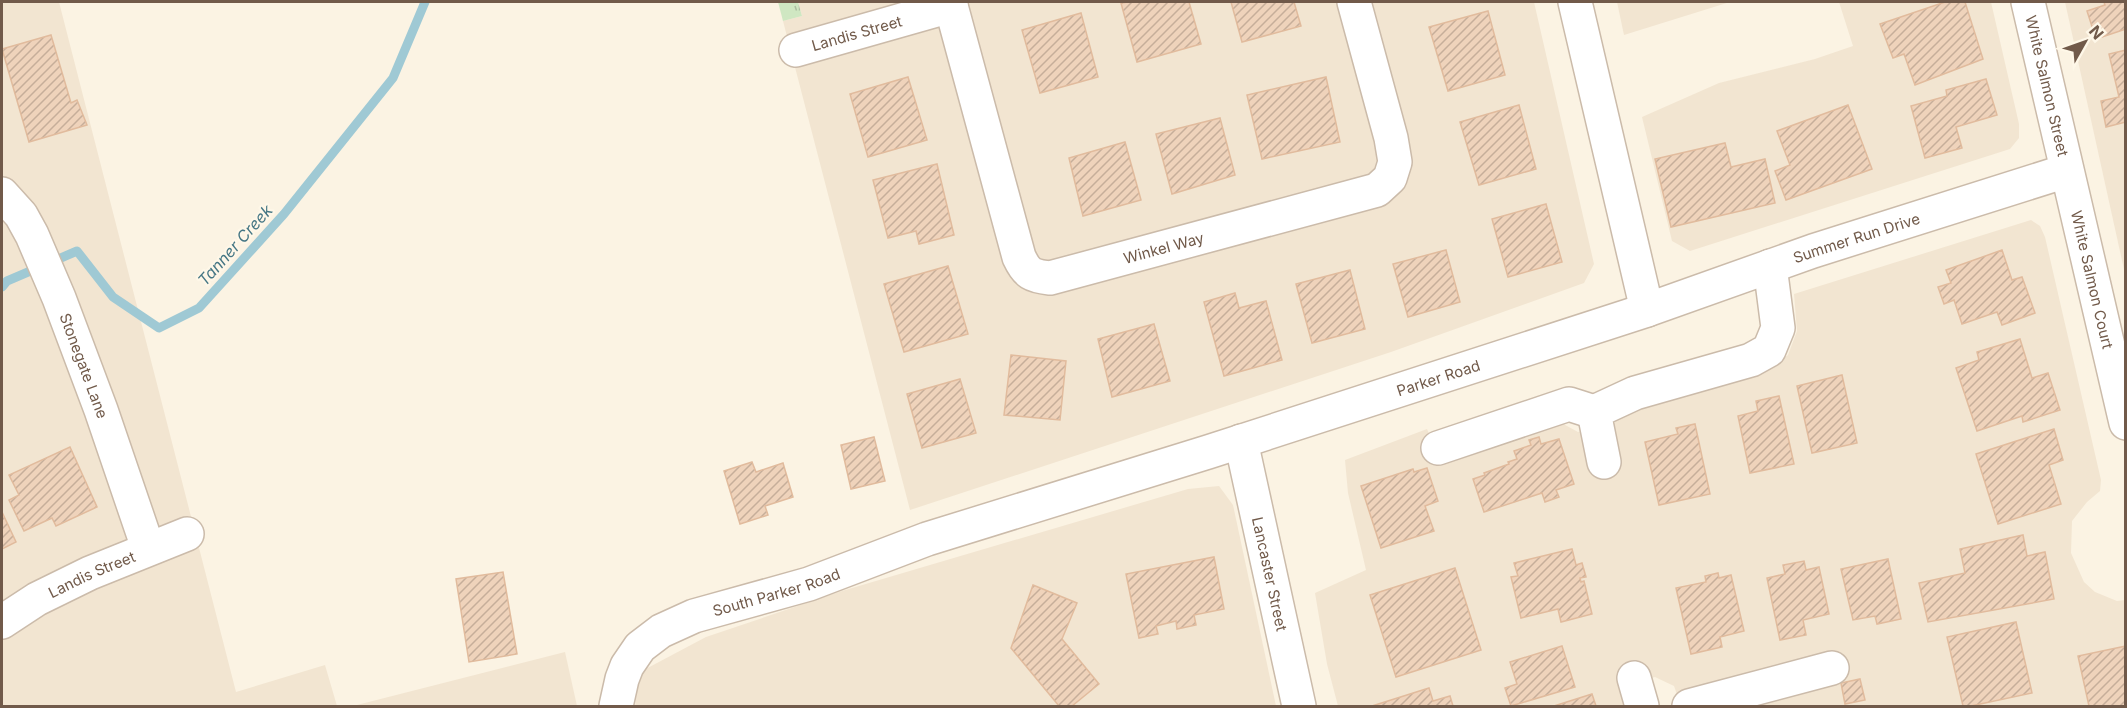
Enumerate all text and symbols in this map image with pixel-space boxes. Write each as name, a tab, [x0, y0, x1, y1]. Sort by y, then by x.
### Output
street label: Landis Street	[809, 11, 904, 55]
north arrow	[2055, 12, 2115, 72]
street label: White Salmon Street	[2022, 13, 2073, 158]
text: N	[2085, 21, 2108, 43]
water label: Tanner Creek	[193, 200, 277, 290]
street label: Summer Run Drive	[1790, 208, 1922, 267]
street label: White Salmon Court	[2067, 208, 2118, 351]
street label: Winkel Way	[1121, 227, 1206, 267]
street label: Stonegate Lane	[56, 310, 113, 421]
street label: Parker Road	[1394, 355, 1482, 400]
street label: Lancaster Street	[1248, 515, 1292, 633]
street label: Landis Street	[45, 546, 138, 602]
street label: South Parker Road	[710, 564, 843, 620]

